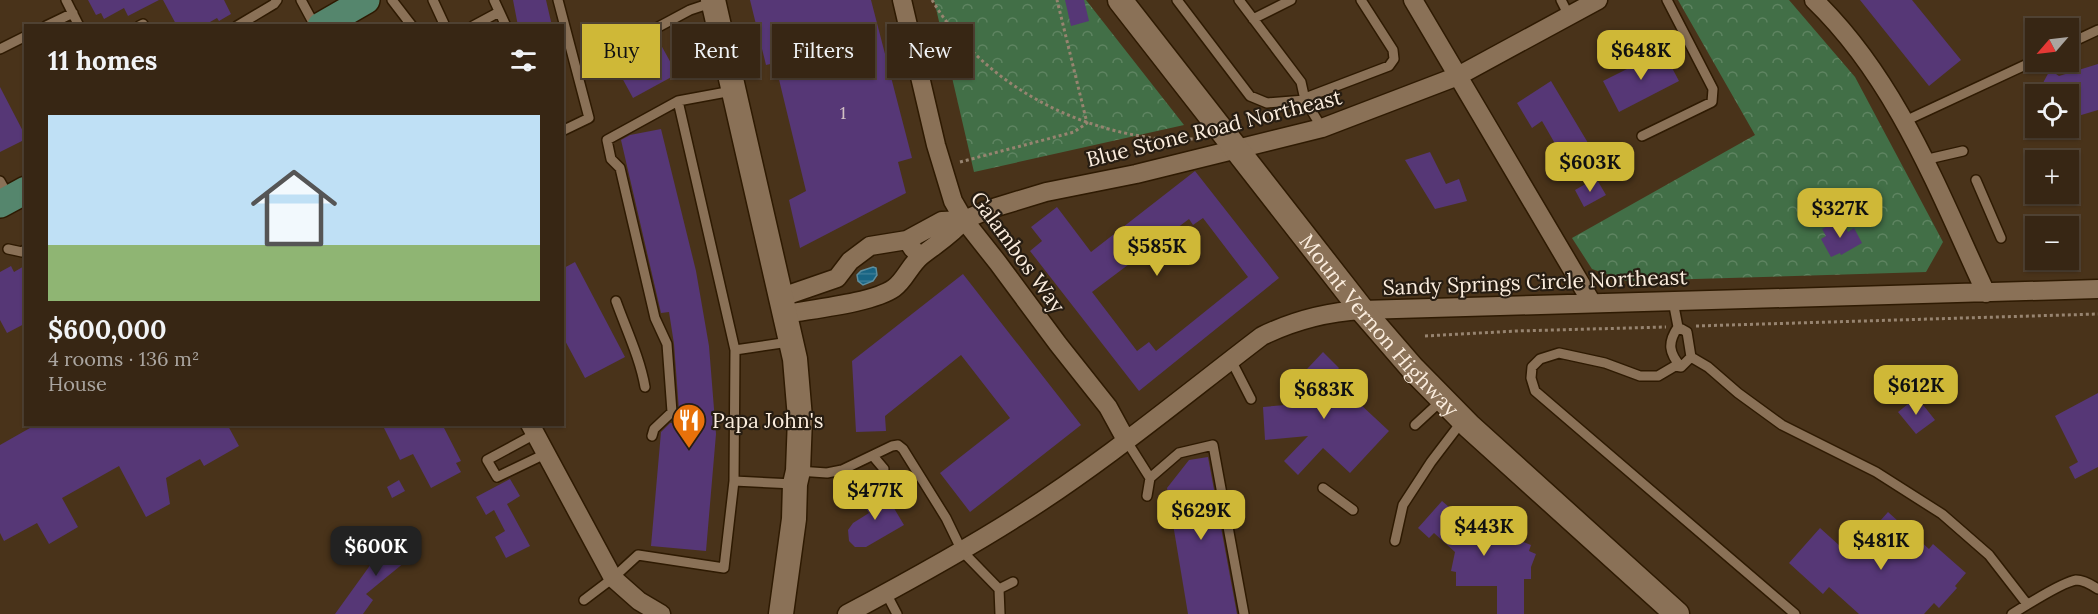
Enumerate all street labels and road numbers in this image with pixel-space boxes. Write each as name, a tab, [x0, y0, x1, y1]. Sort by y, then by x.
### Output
street label: Blue Stone Road Northeast	[1084, 83, 1345, 173]
street label: Galambos Way	[965, 186, 1071, 318]
street label: Mount Vernon Highway	[1294, 228, 1465, 422]
street label: Sandy Springs Circle Northeast	[1382, 263, 1689, 301]

